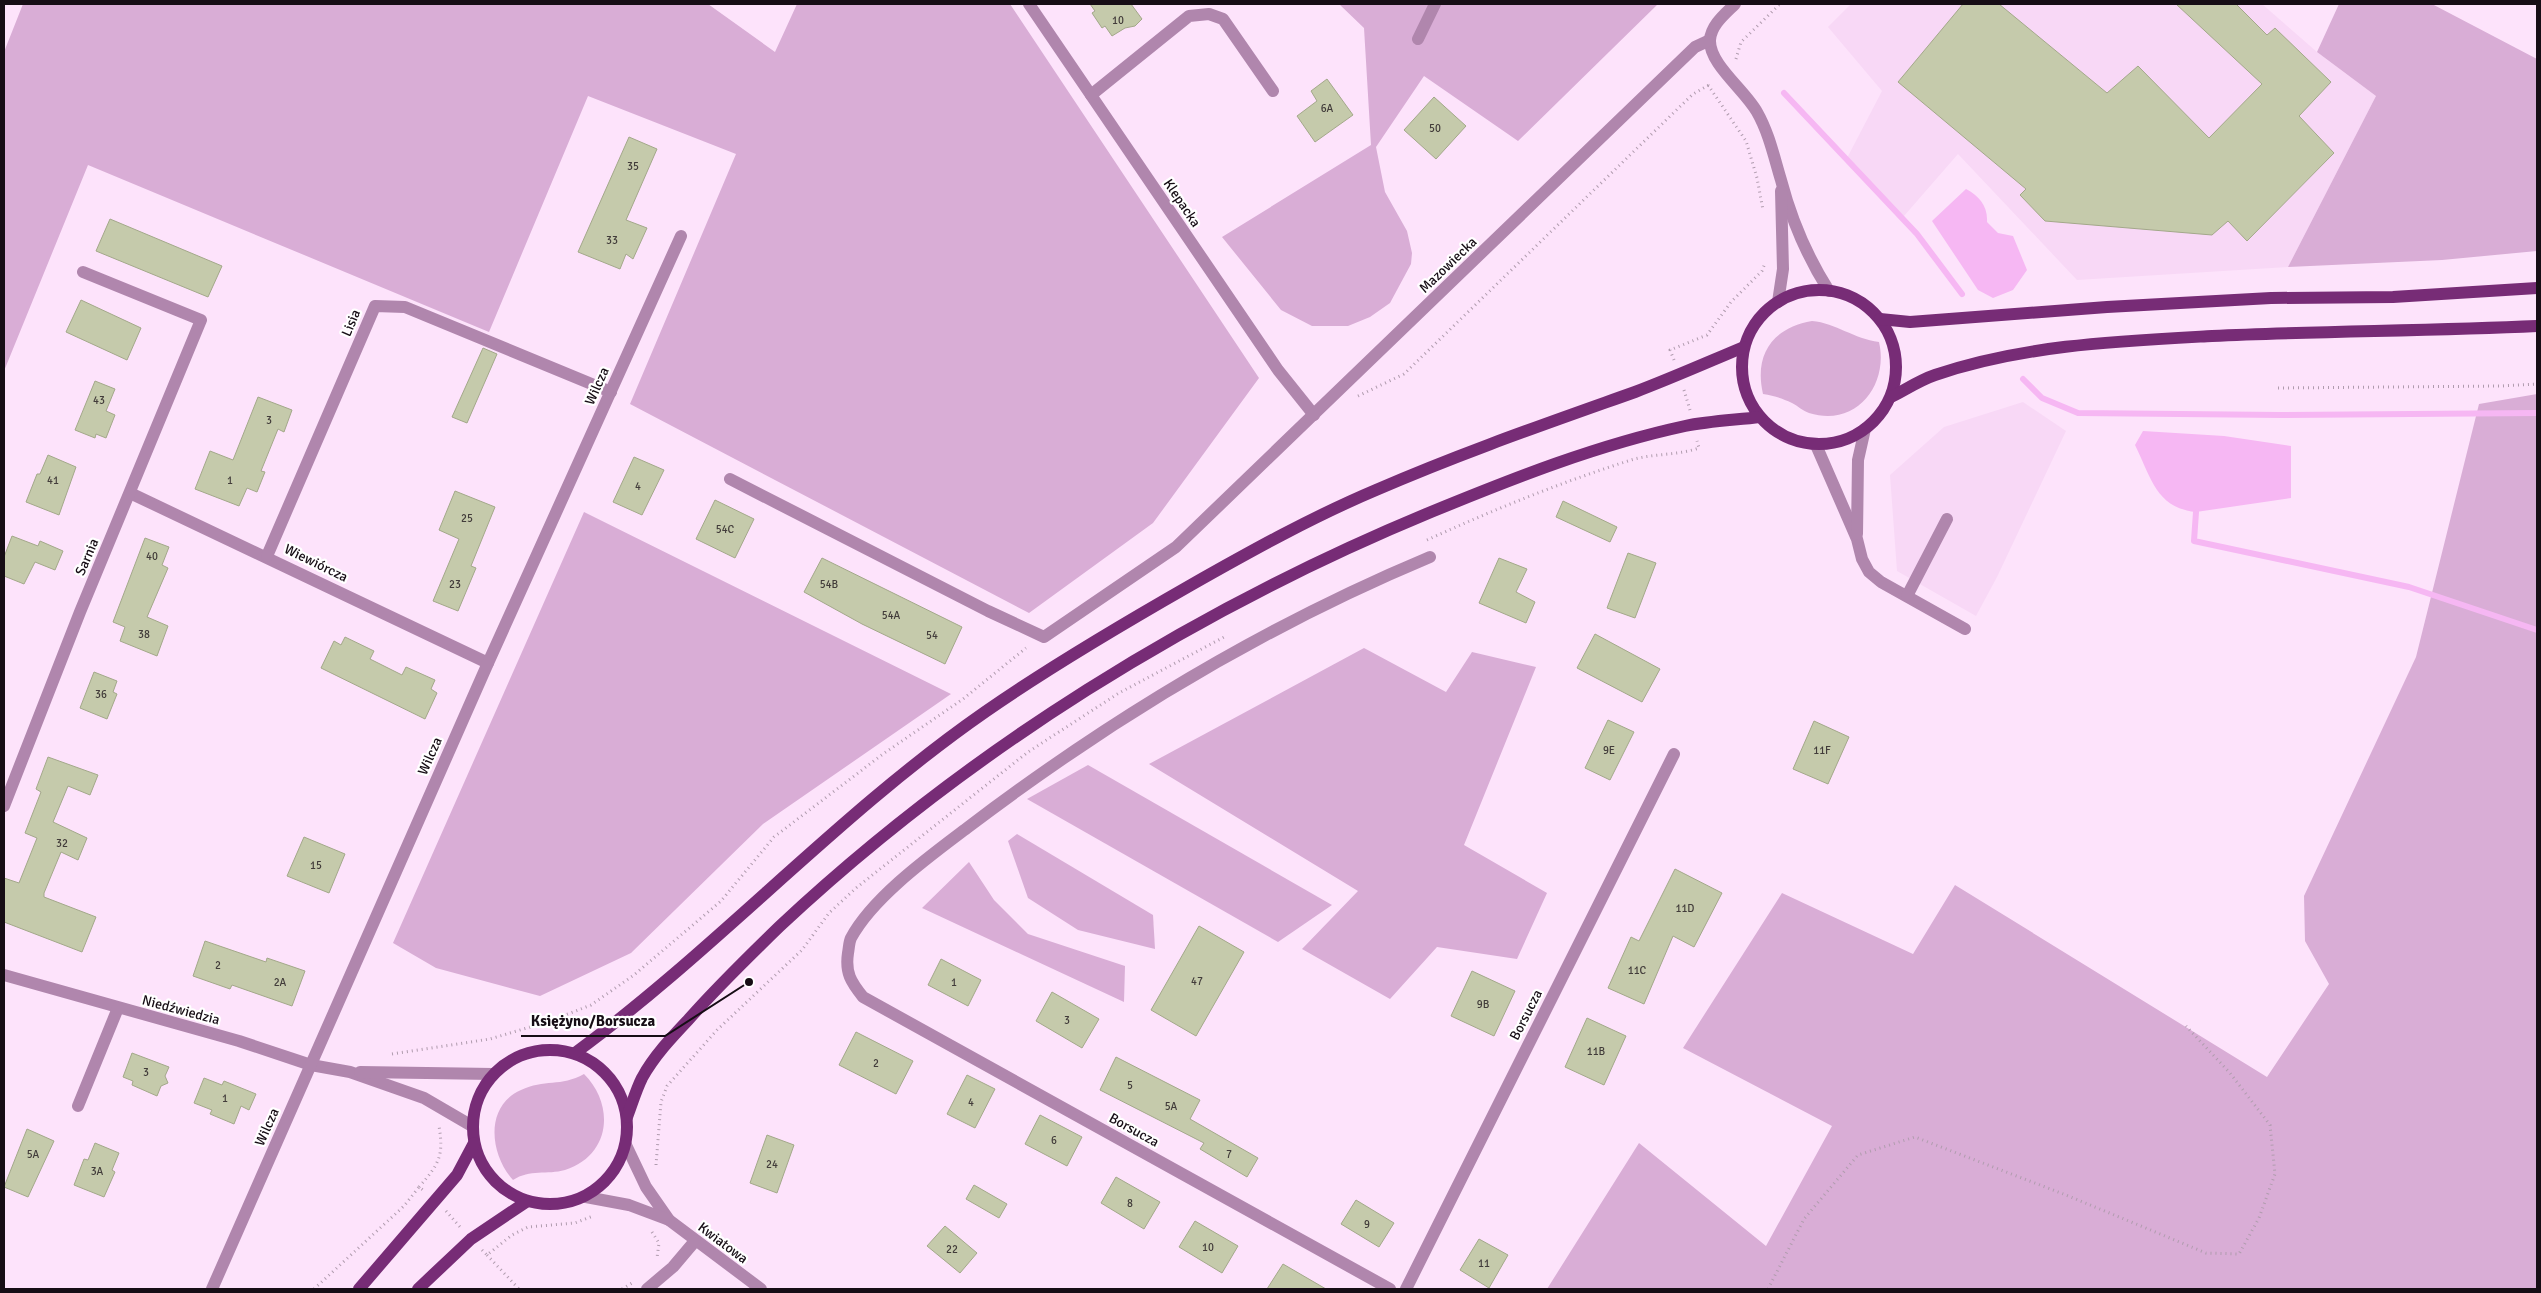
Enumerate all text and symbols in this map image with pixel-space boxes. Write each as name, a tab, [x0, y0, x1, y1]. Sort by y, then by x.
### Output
house number: 10	[1112, 14, 1124, 27]
house number: 6A	[1321, 102, 1334, 115]
house number: 50	[1429, 122, 1441, 135]
house number: 35	[627, 160, 639, 173]
street label: Klepacka	[1160, 176, 1204, 230]
street label: Mazowiecka	[1416, 233, 1480, 297]
house number: 33	[606, 234, 618, 247]
street label: Lisia	[338, 307, 364, 339]
street label: Wilcza	[581, 364, 613, 408]
house number: 43	[93, 394, 105, 407]
house number: 3	[266, 414, 272, 427]
house number: 41	[47, 474, 59, 487]
house number: 1	[227, 474, 233, 487]
house number: 4	[635, 480, 641, 493]
house number: 25	[461, 512, 473, 525]
house number: 54C	[716, 523, 735, 536]
street label: Sarnia	[72, 536, 102, 578]
street label: Wiewiórcza	[281, 540, 351, 586]
house number: 40	[146, 550, 158, 563]
house number: 23	[449, 578, 461, 591]
house number: 54B	[820, 578, 839, 591]
house number: 54A	[882, 609, 901, 622]
house number: 38	[138, 628, 150, 641]
house number: 54	[926, 629, 938, 642]
house number: 36	[95, 688, 107, 701]
street label: Wilcza	[414, 734, 446, 778]
house number: 9E	[1603, 744, 1615, 757]
house number: 11F	[1813, 744, 1831, 757]
house number: 32	[56, 837, 68, 850]
house number: 15	[310, 859, 322, 872]
house number: 11D	[1675, 902, 1695, 915]
house number: 2	[215, 959, 221, 972]
house number: 11C	[1628, 964, 1647, 977]
house number: 47	[1191, 975, 1203, 988]
house number: 2A	[274, 976, 287, 989]
house number: 1	[951, 976, 957, 989]
street label: Borsucza	[1506, 987, 1546, 1043]
street label: Niedźwiedzia	[140, 991, 222, 1029]
house number: 9B	[1477, 998, 1490, 1011]
callout: Księżyno/Borsucza	[521, 1006, 665, 1036]
text: Księżyno/Borsucza	[531, 1012, 655, 1030]
house number: 3	[1064, 1014, 1070, 1027]
house number: 11B	[1587, 1045, 1606, 1058]
house number: 2	[873, 1057, 879, 1070]
house number: 3	[143, 1066, 149, 1079]
house number: 5	[1127, 1079, 1133, 1092]
house number: 1	[222, 1092, 228, 1105]
house number: 4	[968, 1096, 974, 1109]
house number: 5A	[1165, 1100, 1178, 1113]
street label: Wilcza	[251, 1105, 283, 1149]
street label: Borsucza	[1106, 1109, 1162, 1151]
house number: 6	[1051, 1134, 1057, 1147]
house number: 5A	[27, 1148, 40, 1161]
house number: 7	[1226, 1148, 1232, 1161]
house number: 24	[766, 1158, 778, 1171]
house number: 3A	[91, 1165, 104, 1178]
house number: 8	[1127, 1197, 1133, 1210]
house number: 9	[1364, 1218, 1370, 1231]
street label: Kwiatowa	[695, 1219, 751, 1267]
house number: 10	[1202, 1241, 1214, 1254]
house number: 22	[946, 1243, 958, 1256]
house number: 11	[1478, 1257, 1490, 1270]

